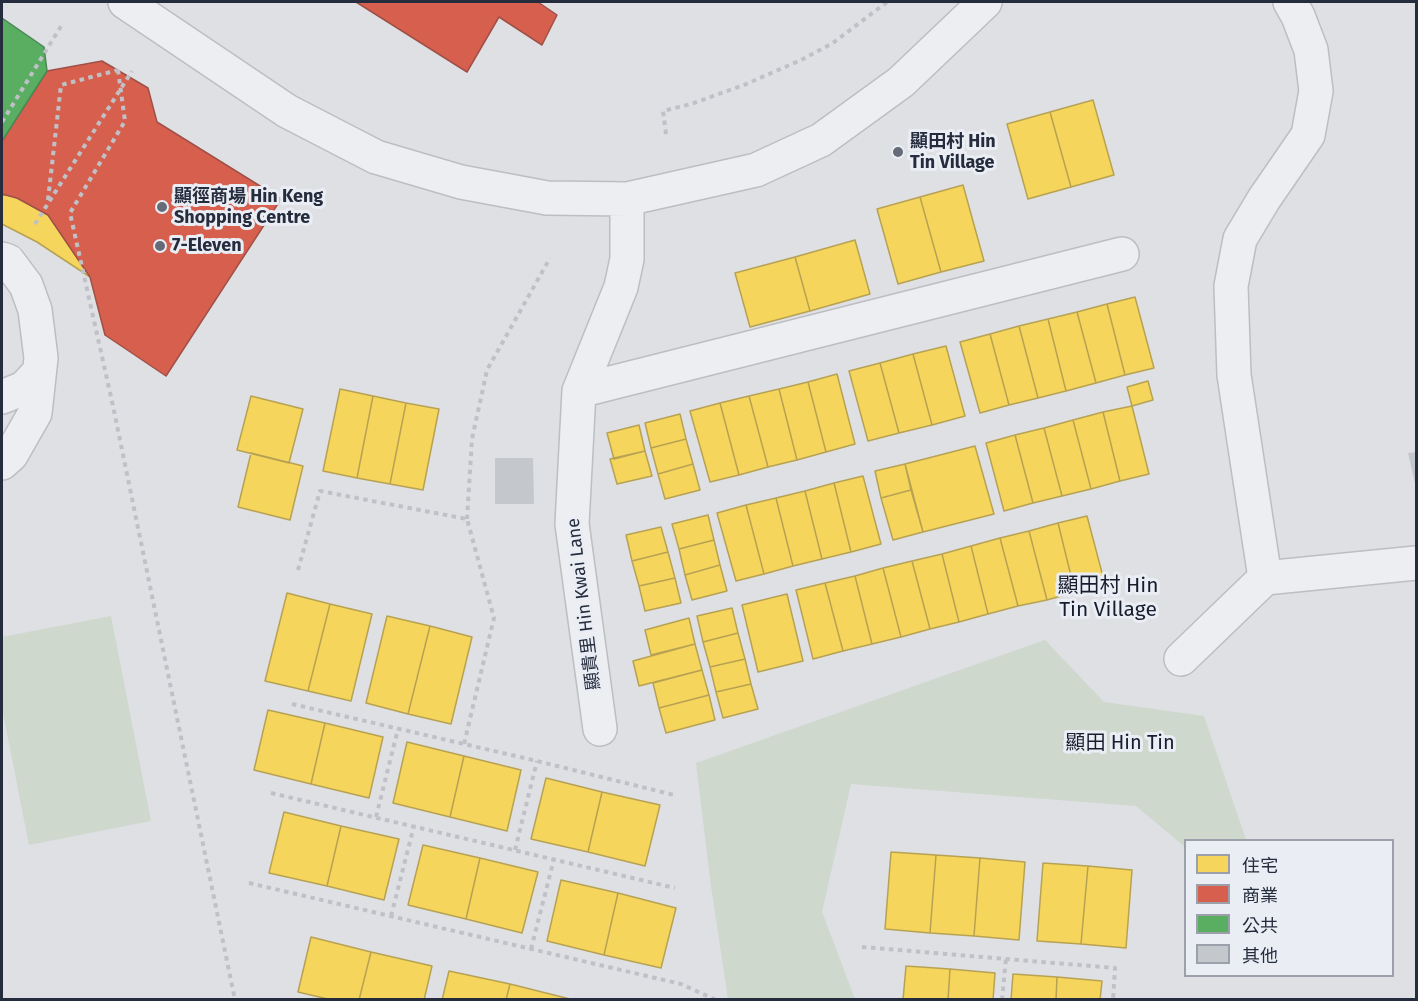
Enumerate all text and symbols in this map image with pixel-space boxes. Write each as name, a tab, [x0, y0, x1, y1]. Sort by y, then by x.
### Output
place label: 顯田村 Hin Tin Village	[910, 131, 996, 174]
marker: 顯田村 Hin Tin Village	[891, 145, 905, 159]
place label: 顯徑商場 Hin Keng Shopping Centre	[174, 186, 323, 228]
marker: 顯徑商場 Hin Keng Shopping Centre	[155, 200, 169, 214]
place label: 7-Eleven	[172, 235, 242, 257]
marker: 7-Eleven	[153, 239, 167, 253]
street label: 顯貴里 Hin Kwai Lane	[563, 517, 605, 691]
district label: 顯田村 Hin Tin Village	[1051, 573, 1165, 623]
district label: 顯田 Hin Tin	[1065, 731, 1175, 755]
legend	[1184, 839, 1394, 977]
text: 住宅	[1242, 855, 1278, 877]
text: 商業	[1242, 885, 1278, 907]
text: 公共	[1242, 915, 1278, 937]
text: 其他	[1242, 945, 1278, 967]

